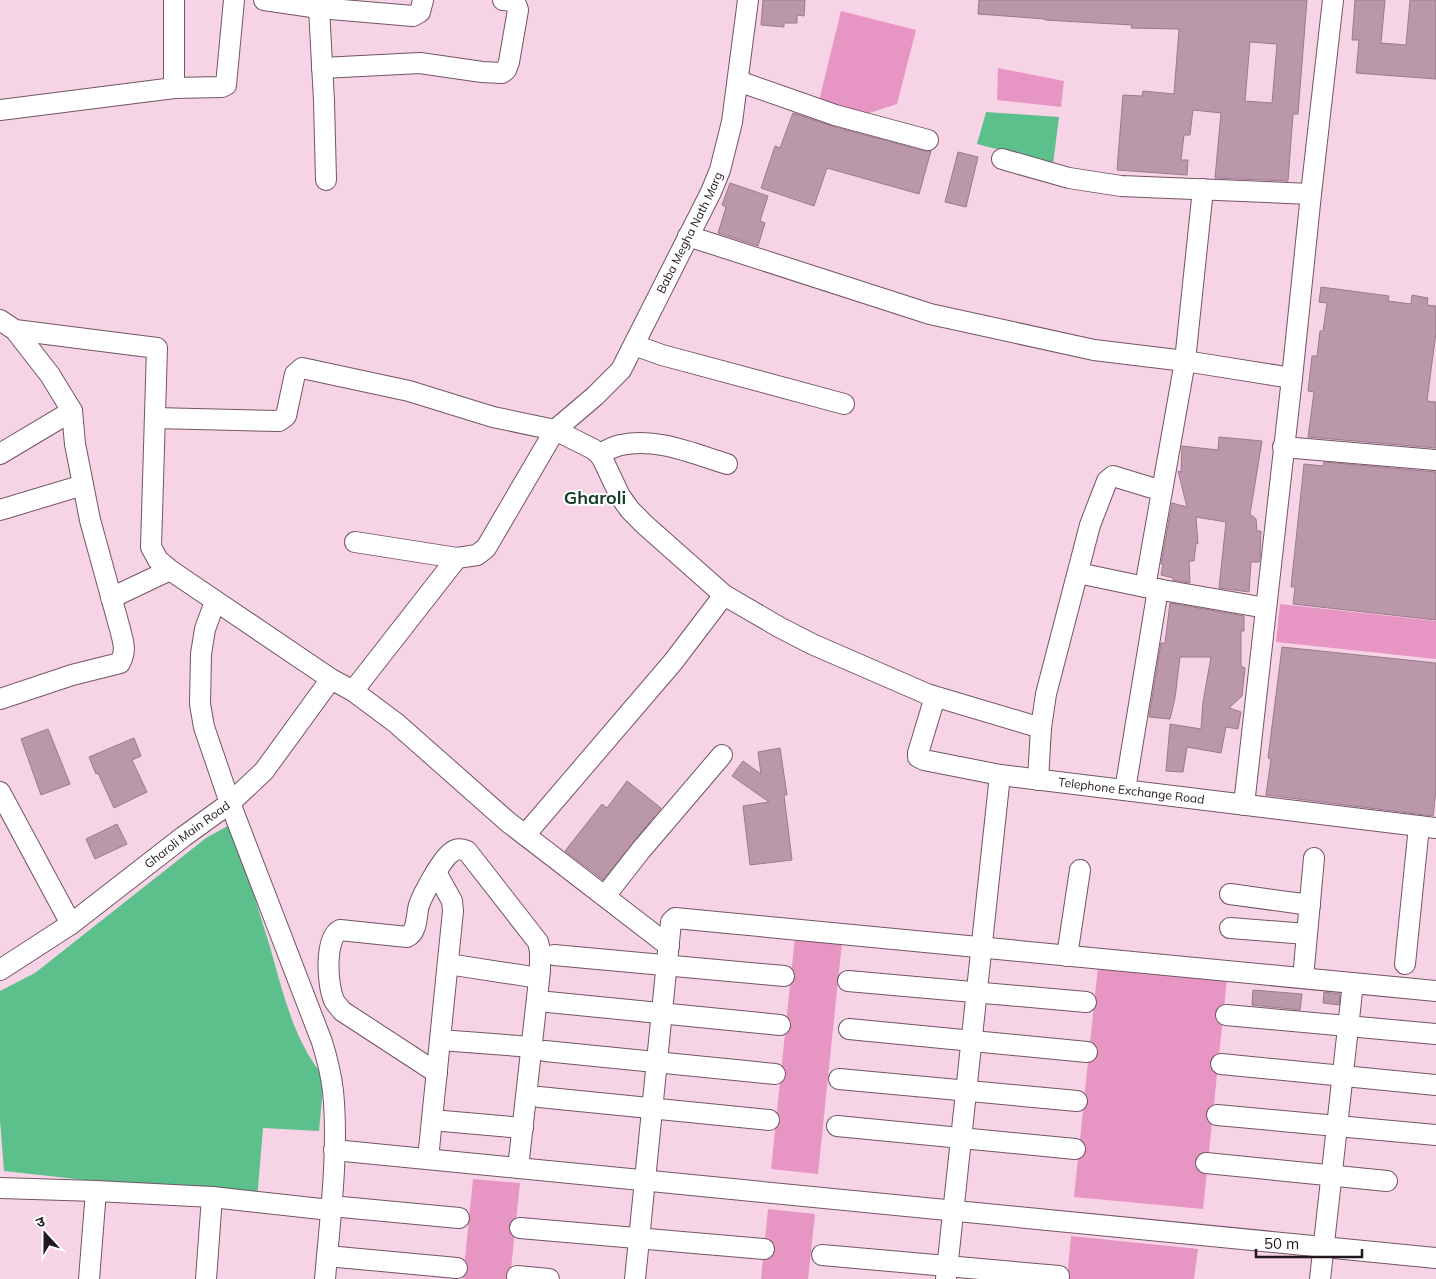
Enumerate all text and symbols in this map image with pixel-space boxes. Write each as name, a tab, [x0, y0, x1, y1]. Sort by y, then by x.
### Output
street label: Baba Megha Nath Marg	[653, 169, 725, 296]
district label: Gharoli	[564, 486, 626, 509]
street label: Telephone Exchange Road	[1057, 774, 1205, 807]
street label: Gharoli Main Road	[141, 798, 233, 871]
north arrow	[20, 1209, 70, 1259]
text: उ	[33, 1212, 48, 1232]
scale bar	[1256, 1226, 1362, 1258]
text: 50 m	[1264, 1234, 1299, 1253]

